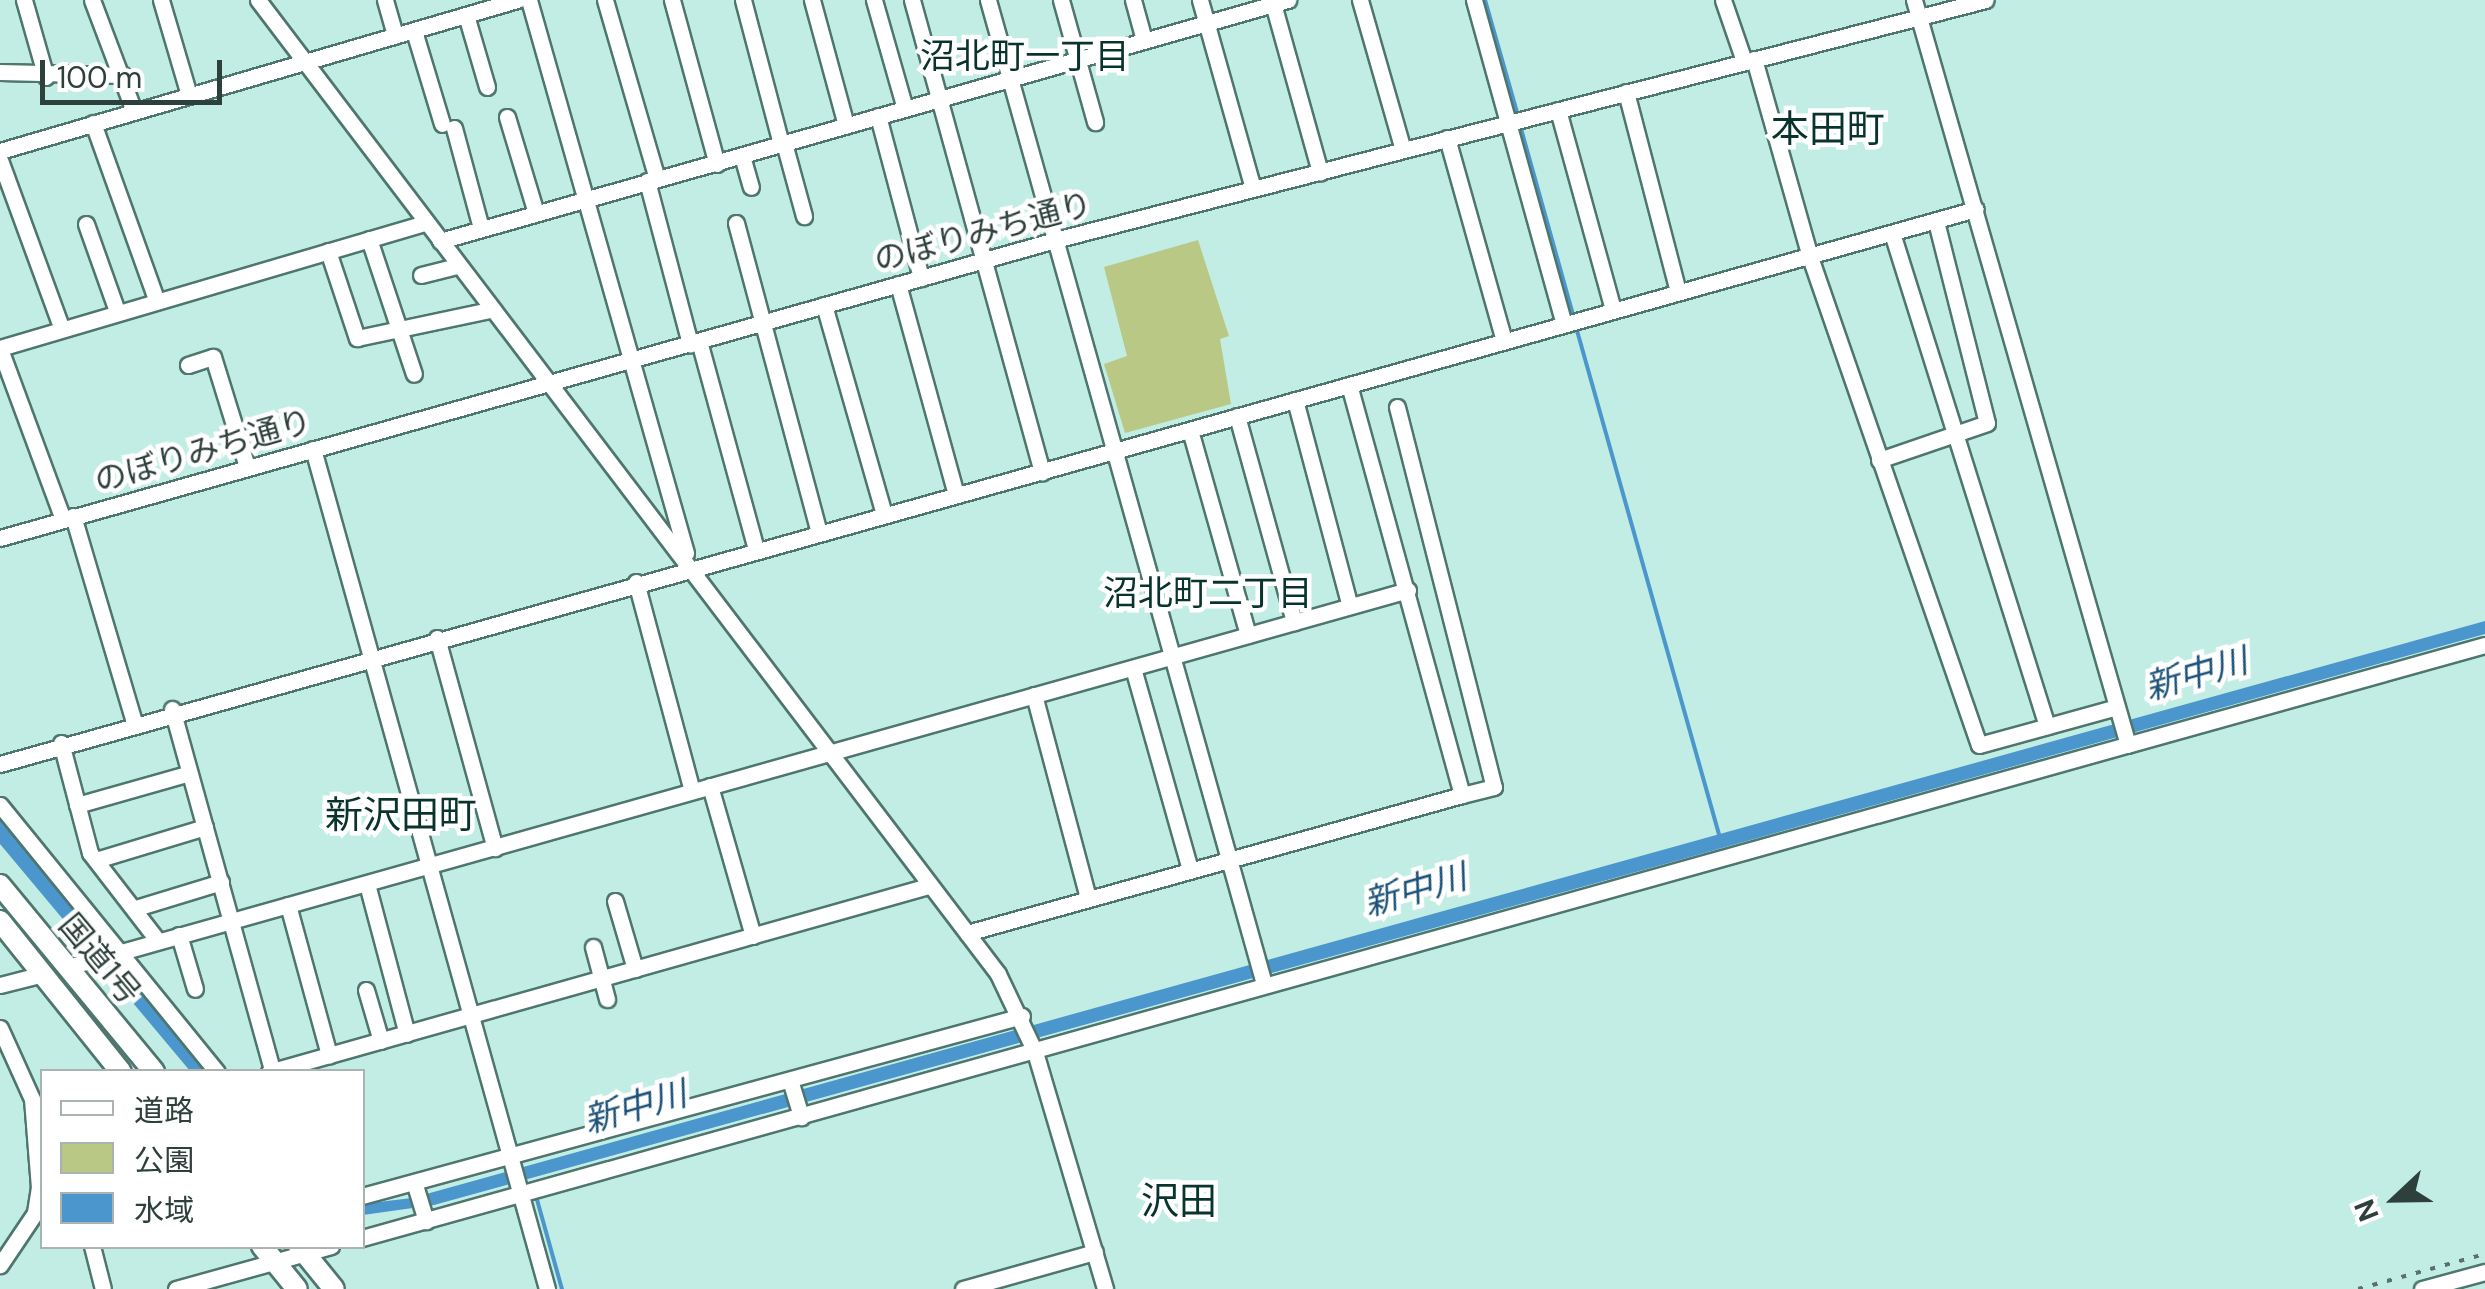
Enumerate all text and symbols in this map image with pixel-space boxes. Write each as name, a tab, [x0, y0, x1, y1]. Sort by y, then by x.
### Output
district label: 沼北町一丁目	[920, 35, 1130, 77]
scale bar	[45, 40, 228, 102]
text: 100 m	[57, 58, 142, 97]
district label: 本田町	[1771, 107, 1885, 153]
street label: のぼりみち通り	[870, 184, 1096, 280]
street label: のぼりみち通り	[90, 402, 316, 500]
district label: 沼北町二丁目	[1103, 572, 1313, 614]
water label: 新中川	[2140, 639, 2252, 709]
district label: 新沢田町	[325, 793, 477, 839]
water label: 新中川	[1359, 855, 1471, 925]
street label: 国道1号	[51, 906, 149, 1012]
legend	[40, 1069, 365, 1249]
water label: 新中川	[579, 1072, 691, 1142]
text: 道路	[134, 1091, 194, 1130]
text: 公園	[134, 1141, 194, 1180]
north arrow	[2345, 1149, 2445, 1249]
district label: 沢田	[1141, 1179, 1217, 1225]
text: 水域	[134, 1191, 194, 1230]
text: N	[2346, 1194, 2388, 1227]

